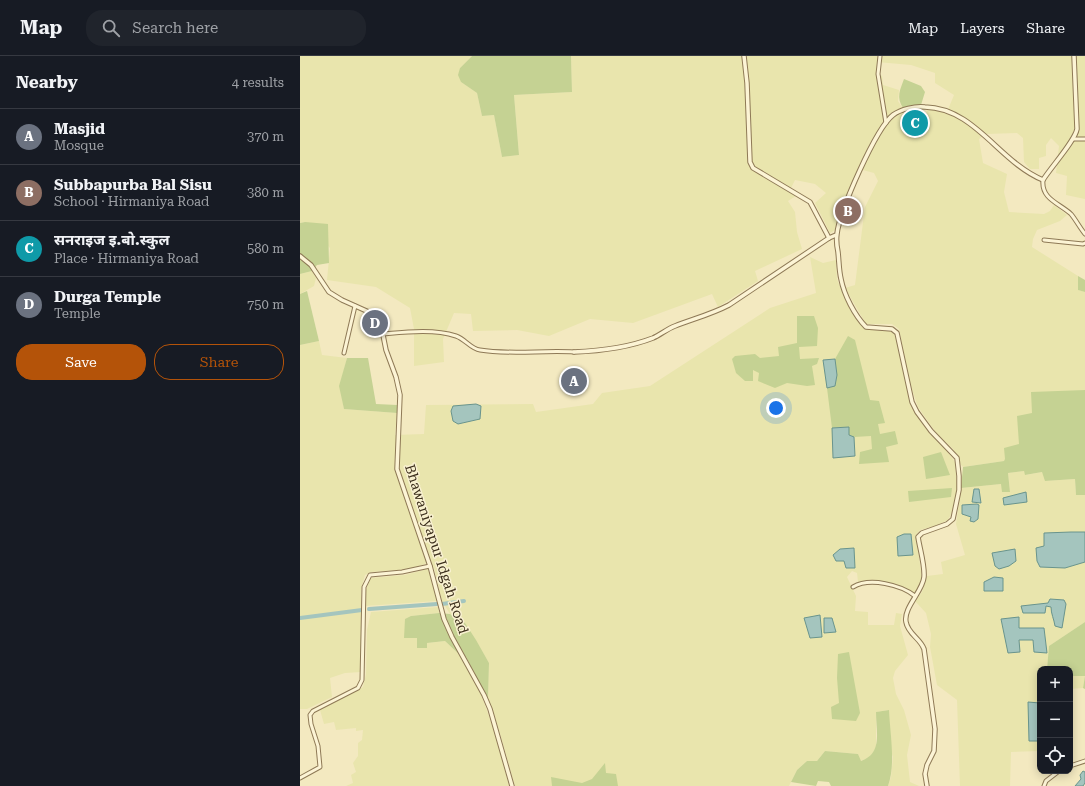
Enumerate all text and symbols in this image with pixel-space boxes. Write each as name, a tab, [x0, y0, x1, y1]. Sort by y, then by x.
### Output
search box	[86, 10, 366, 46]
text: Map	[20, 16, 62, 39]
icon: search	[100, 17, 122, 39]
text: Search here	[132, 19, 218, 37]
text: Map	[908, 20, 938, 36]
text: Layers	[960, 20, 1004, 36]
text: Share	[1026, 20, 1065, 36]
text: Nearby	[16, 72, 78, 92]
text: 4 results	[232, 75, 284, 90]
pin: C	[902, 108, 928, 138]
text: Masjid	[54, 120, 105, 138]
text: A	[24, 129, 34, 144]
text: 370 m	[247, 129, 284, 144]
text: Mosque	[54, 138, 104, 153]
text: Subbapurba Bal Sisu	[54, 176, 212, 194]
text: B	[24, 185, 34, 200]
text: 380 m	[247, 185, 284, 200]
text: School · Hirmaniya Road	[54, 194, 209, 209]
pin: B	[835, 196, 861, 226]
text: सनराइज इ.बाे.स्कुल	[54, 231, 170, 249]
text: C	[24, 241, 34, 256]
text: 580 m	[247, 241, 284, 256]
text: Place · Hirmaniya Road	[54, 251, 199, 266]
text: Durga Temple	[54, 288, 161, 306]
text: D	[24, 297, 34, 312]
text: 750 m	[247, 297, 284, 312]
text: Temple	[54, 306, 101, 321]
pin: D	[362, 308, 388, 338]
button: Save	[16, 344, 146, 380]
button: Share	[154, 344, 284, 380]
pin: A	[561, 366, 587, 396]
your location	[766, 398, 786, 418]
street label: Bhawaniyapur Idgah Road	[402, 462, 472, 636]
map controls	[1037, 666, 1073, 774]
button: +	[1037, 666, 1073, 702]
button: −	[1037, 702, 1073, 738]
button: locate	[1037, 738, 1073, 774]

